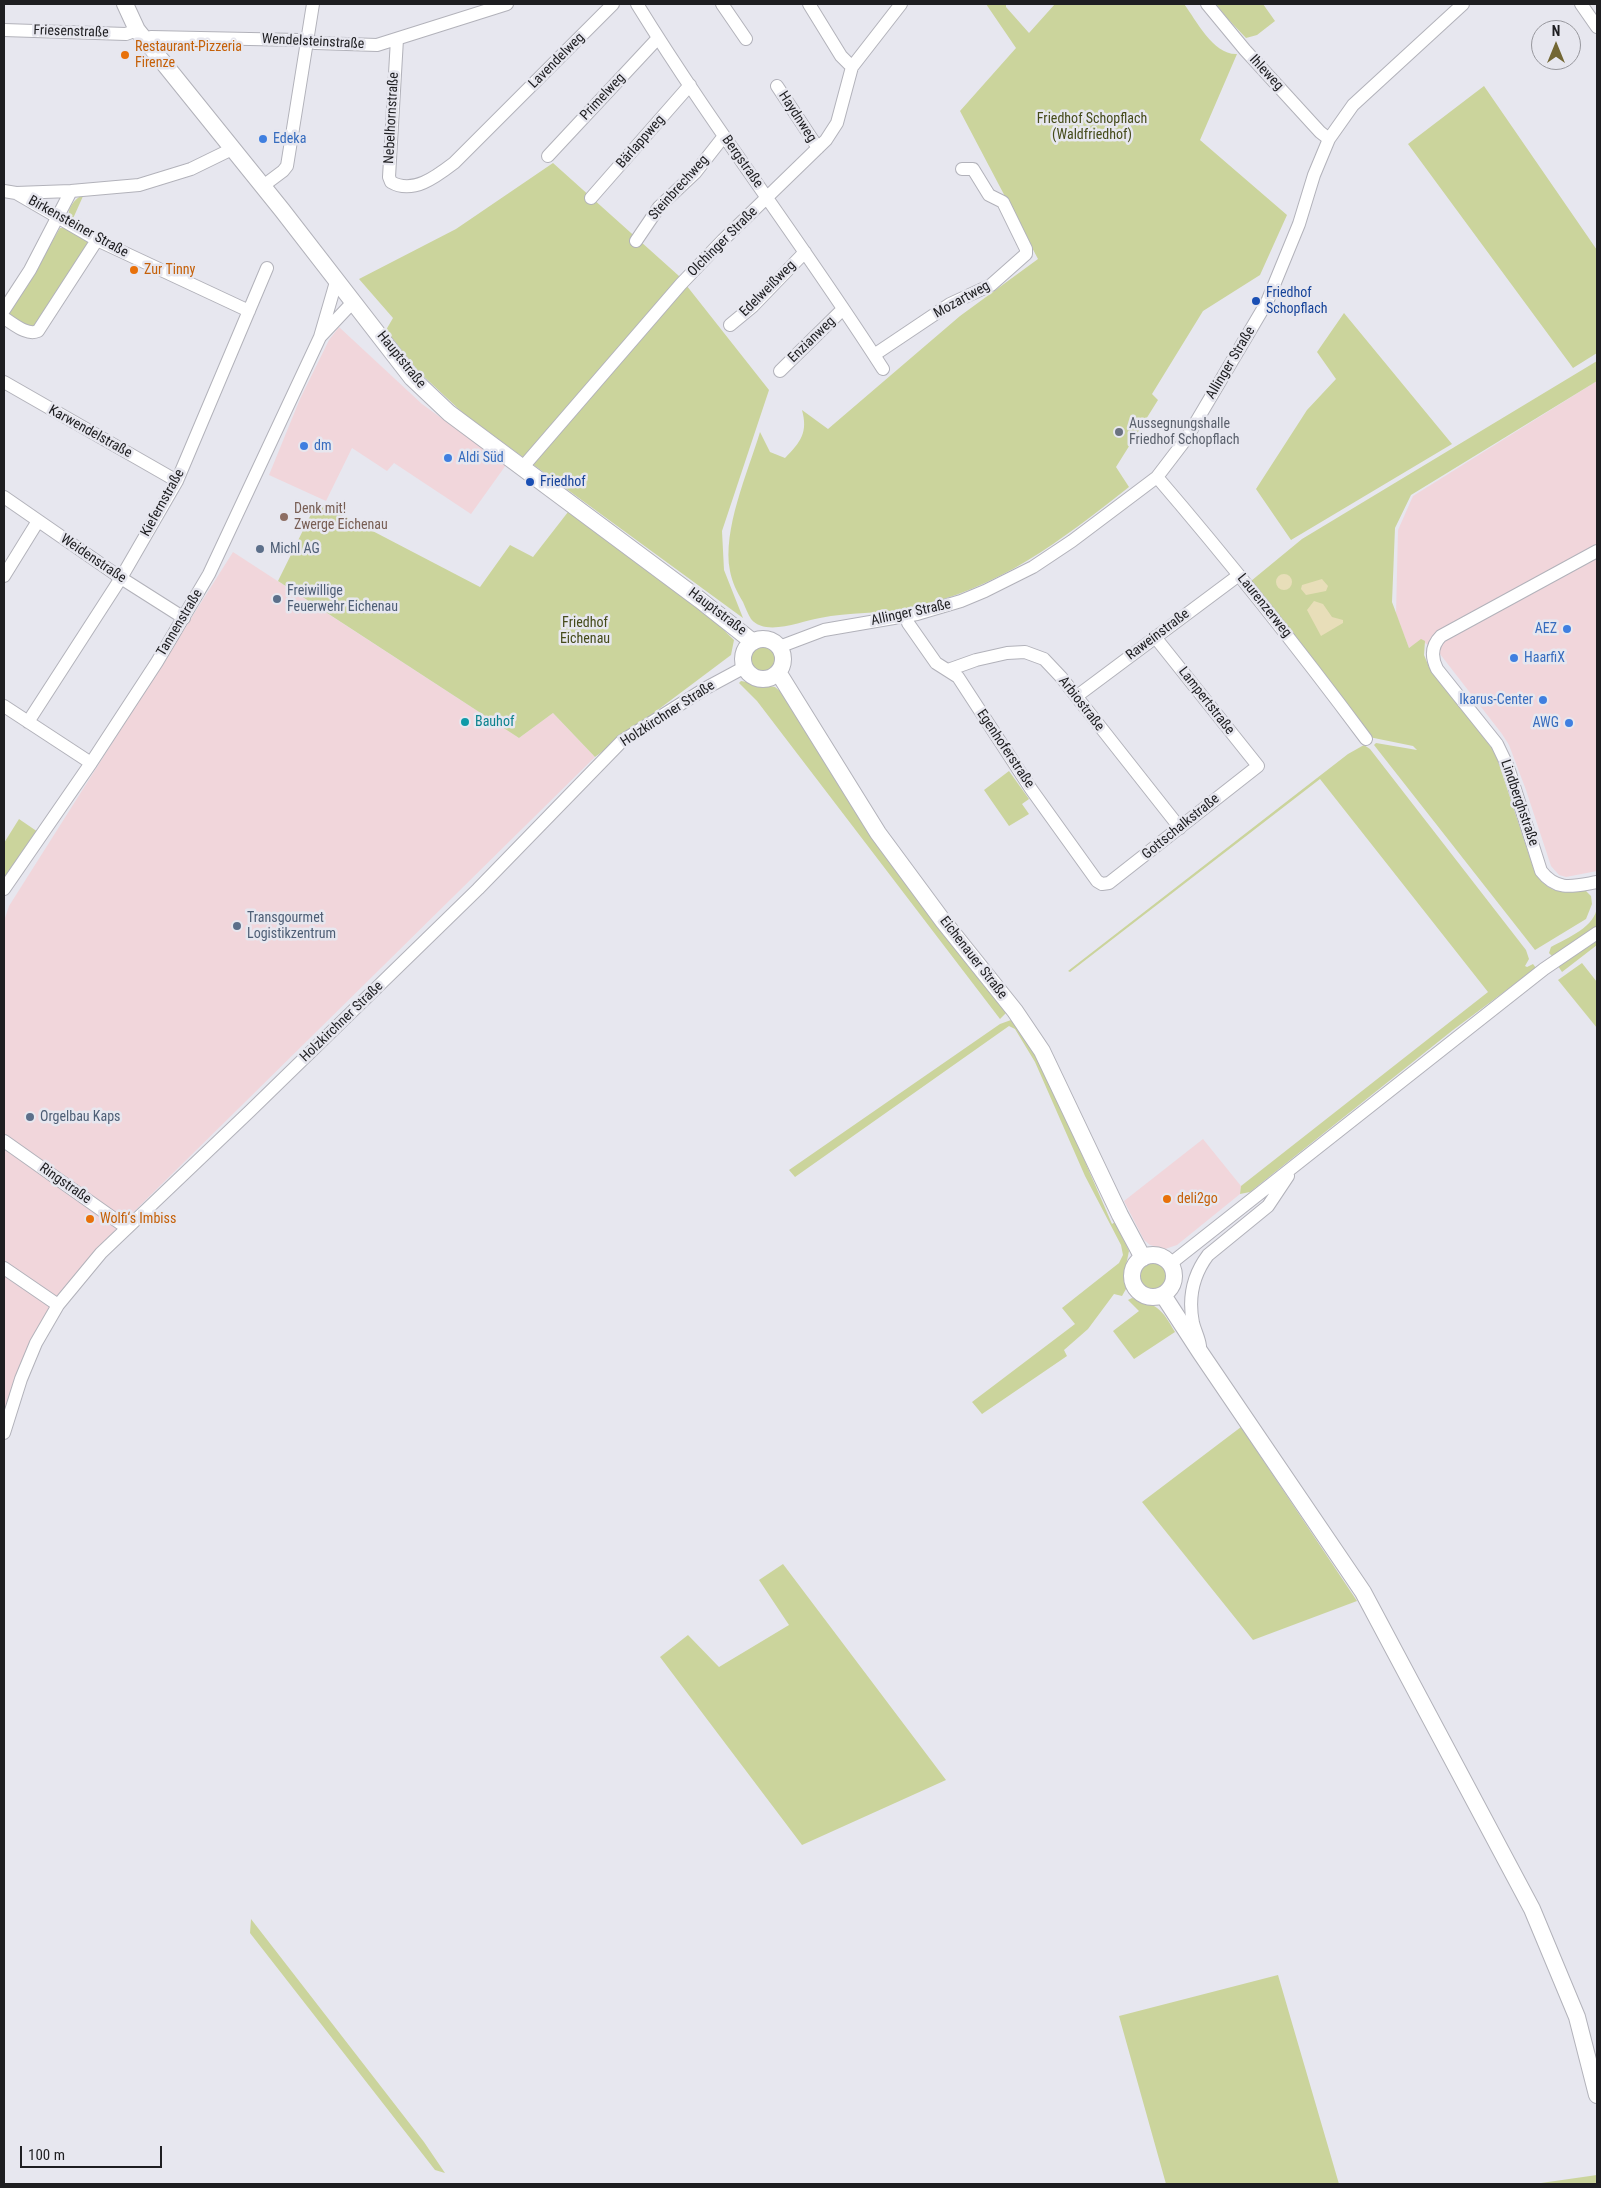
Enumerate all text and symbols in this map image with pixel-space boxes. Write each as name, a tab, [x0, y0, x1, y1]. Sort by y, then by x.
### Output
north arrow	[1531, 20, 1581, 70]
street label: Friesenstraße	[33, 22, 109, 42]
text: N	[1552, 23, 1560, 39]
street label: Lavendelweg	[526, 30, 588, 92]
street label: Wendelsteinstraße	[261, 31, 365, 53]
place label: Restaurant-Pizzeria Firenze	[135, 39, 242, 72]
marker: Restaurant-Pizzeria Firenze	[119, 49, 131, 61]
street label: Ihleweg	[1245, 52, 1287, 94]
street label: Primelweg	[577, 70, 629, 124]
street label: Nebelhornstraße	[381, 72, 403, 164]
street label: Haydnweg	[774, 88, 820, 146]
park label: Friedhof Schopflach (Waldfriedhof)	[1037, 111, 1147, 144]
street label: Bärlappweg	[613, 112, 669, 172]
place label: Edeka	[273, 131, 306, 147]
street label: Bergstraße	[718, 132, 766, 192]
marker: Edeka	[257, 133, 269, 145]
street label: Steinbrechweg	[646, 152, 712, 224]
street label: Birkensteiner Straße	[25, 193, 131, 261]
street label: Olchinger Straße	[685, 204, 761, 280]
street label: Edelweißweg	[736, 257, 800, 321]
place label: Zur Tinny	[144, 262, 195, 278]
marker: Zur Tinny	[128, 264, 140, 276]
street label: Mozartweg	[931, 278, 993, 322]
place label: Friedhof Schopflach	[1266, 285, 1327, 318]
marker: Friedhof Schopflach	[1250, 295, 1262, 307]
street label: Enzianweg	[785, 313, 839, 367]
street label: Allinger Straße	[1203, 324, 1259, 402]
street label: Hauptstraße	[373, 328, 429, 392]
street label: Karwendelstraße	[45, 402, 135, 462]
place label: Aussegnungshalle Friedhof Schopflach	[1129, 416, 1239, 448]
marker: Aussegnungshalle Friedhof Schopflach	[1113, 426, 1125, 438]
place label: dm	[314, 438, 331, 454]
marker: dm	[298, 440, 310, 452]
place label: Aldi Süd	[458, 450, 504, 466]
marker: Aldi Süd	[442, 452, 454, 464]
street label: Kiefernstraße	[138, 466, 188, 540]
place label: Friedhof	[540, 474, 586, 490]
marker: Friedhof	[524, 476, 536, 488]
place label: Denk mit! Zwerge Eichenau	[294, 501, 388, 534]
marker: Denk mit! Zwerge Eichenau	[278, 511, 290, 523]
street label: Weidenstraße	[57, 531, 129, 587]
place label: Michl AG	[270, 541, 320, 557]
marker: Michl AG	[254, 543, 266, 555]
street label: Laurenzerweg	[1233, 571, 1295, 641]
place label: Freiwillige Feuerwehr Eichenau	[287, 583, 398, 616]
street label: Hauptstraße	[685, 585, 749, 639]
street label: Tannenstraße	[153, 586, 207, 660]
marker: Freiwillige Feuerwehr Eichenau	[271, 593, 283, 605]
street label: Allinger Straße	[869, 596, 953, 630]
street label: Raweinstraße	[1123, 606, 1193, 664]
park label: Friedhof Eichenau	[560, 615, 610, 648]
place label: AEZ	[1535, 621, 1557, 637]
marker: AEZ	[1561, 623, 1573, 635]
place label: HaarfiX	[1524, 650, 1565, 666]
marker: HaarfiX	[1508, 652, 1520, 664]
street label: Lampertstraße	[1174, 664, 1238, 738]
street label: Arbiostraße	[1055, 673, 1107, 735]
street label: Holzkirchner Straße	[618, 677, 718, 751]
place label: Ikarus-Center	[1459, 692, 1533, 708]
marker: Ikarus-Center	[1537, 694, 1549, 706]
street label: Egenhoferstraße	[973, 707, 1037, 791]
place label: Bauhof	[475, 714, 514, 730]
place label: AWG	[1532, 715, 1559, 731]
marker: Bauhof	[459, 716, 471, 728]
marker: AWG	[1563, 717, 1575, 729]
street label: Lindberghstraße	[1496, 758, 1542, 848]
street label: Gottschalkstraße	[1139, 791, 1223, 863]
place label: Transgourmet Logistikzentrum	[247, 910, 336, 942]
street label: Eichenauer Straße	[936, 913, 1010, 1003]
marker: Transgourmet Logistikzentrum	[231, 920, 243, 932]
street label: Holzkirchner Straße	[297, 978, 387, 1066]
place label: Orgelbau Kaps	[40, 1109, 120, 1125]
marker: Orgelbau Kaps	[24, 1111, 36, 1123]
street label: Ringstraße	[36, 1160, 94, 1208]
place label: deli2go	[1177, 1191, 1218, 1207]
marker: deli2go	[1161, 1193, 1173, 1205]
place label: Wolfi‘s Imbiss	[100, 1211, 176, 1227]
marker: Wolfi‘s Imbiss	[84, 1213, 96, 1225]
scale bar	[22, 2136, 165, 2168]
text: 100 m	[28, 2146, 65, 2164]

